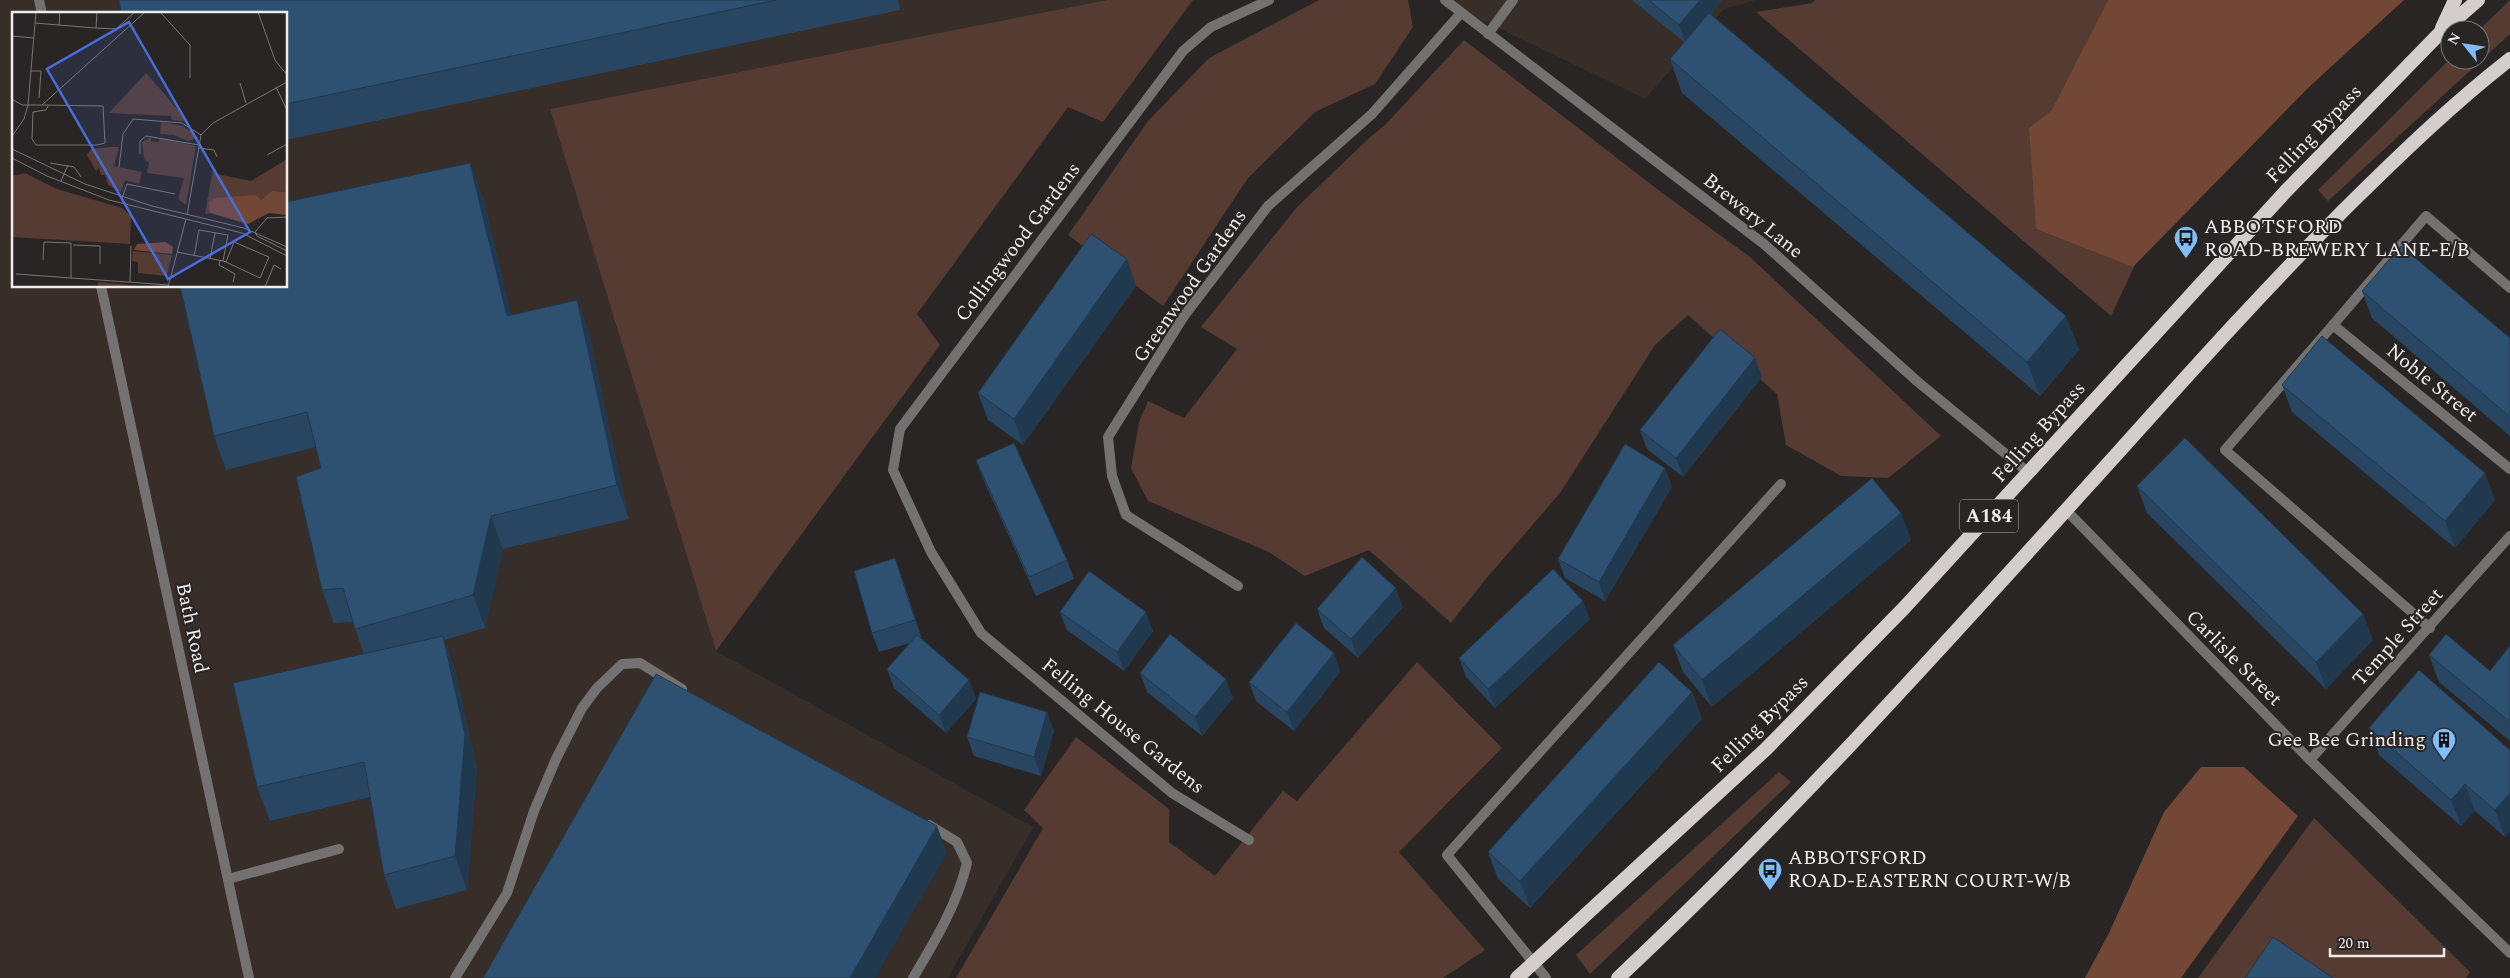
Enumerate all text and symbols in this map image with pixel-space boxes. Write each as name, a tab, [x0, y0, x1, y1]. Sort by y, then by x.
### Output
inset map	[12, 12, 288, 288]
north arrow	[2440, 20, 2490, 70]
text: N	[2442, 29, 2466, 49]
street label: Felling Bypass	[2259, 78, 2369, 190]
street label: Collingwood Gardens	[948, 156, 1088, 328]
street label: Brewery Lane	[1696, 166, 1810, 266]
street label: Greenwood Gardens	[1126, 203, 1254, 369]
place label: ABBOTSFORD ROAD-BREWERY LANE-E/B	[2204, 212, 2470, 265]
bus stop icon: ABBOTSFORD ROAD-BREWERY LANE-E/B	[2173, 225, 2199, 259]
street label: Noble Street	[2379, 336, 2485, 430]
street label: Felling Bypass	[1985, 374, 2093, 490]
road number: A184	[1960, 500, 2018, 532]
street label: Bath Road	[168, 580, 216, 676]
street label: Temple Street	[2345, 581, 2451, 693]
street label: Carlisle Street	[2179, 603, 2289, 713]
street label: Felling House Gardens	[1035, 651, 1211, 801]
street label: Felling Bypass	[1704, 668, 1816, 780]
place label: Gee Bee Grinding	[2267, 725, 2426, 755]
building icon: Gee Bee Grinding	[2431, 727, 2457, 761]
place label: ABBOTSFORD ROAD-EASTERN COURT-W/B	[1788, 843, 2071, 896]
bus stop icon: ABBOTSFORD ROAD-EASTERN COURT-W/B	[1757, 857, 1783, 891]
scale bar	[2330, 926, 2444, 958]
text: 20 m	[2338, 932, 2370, 955]

